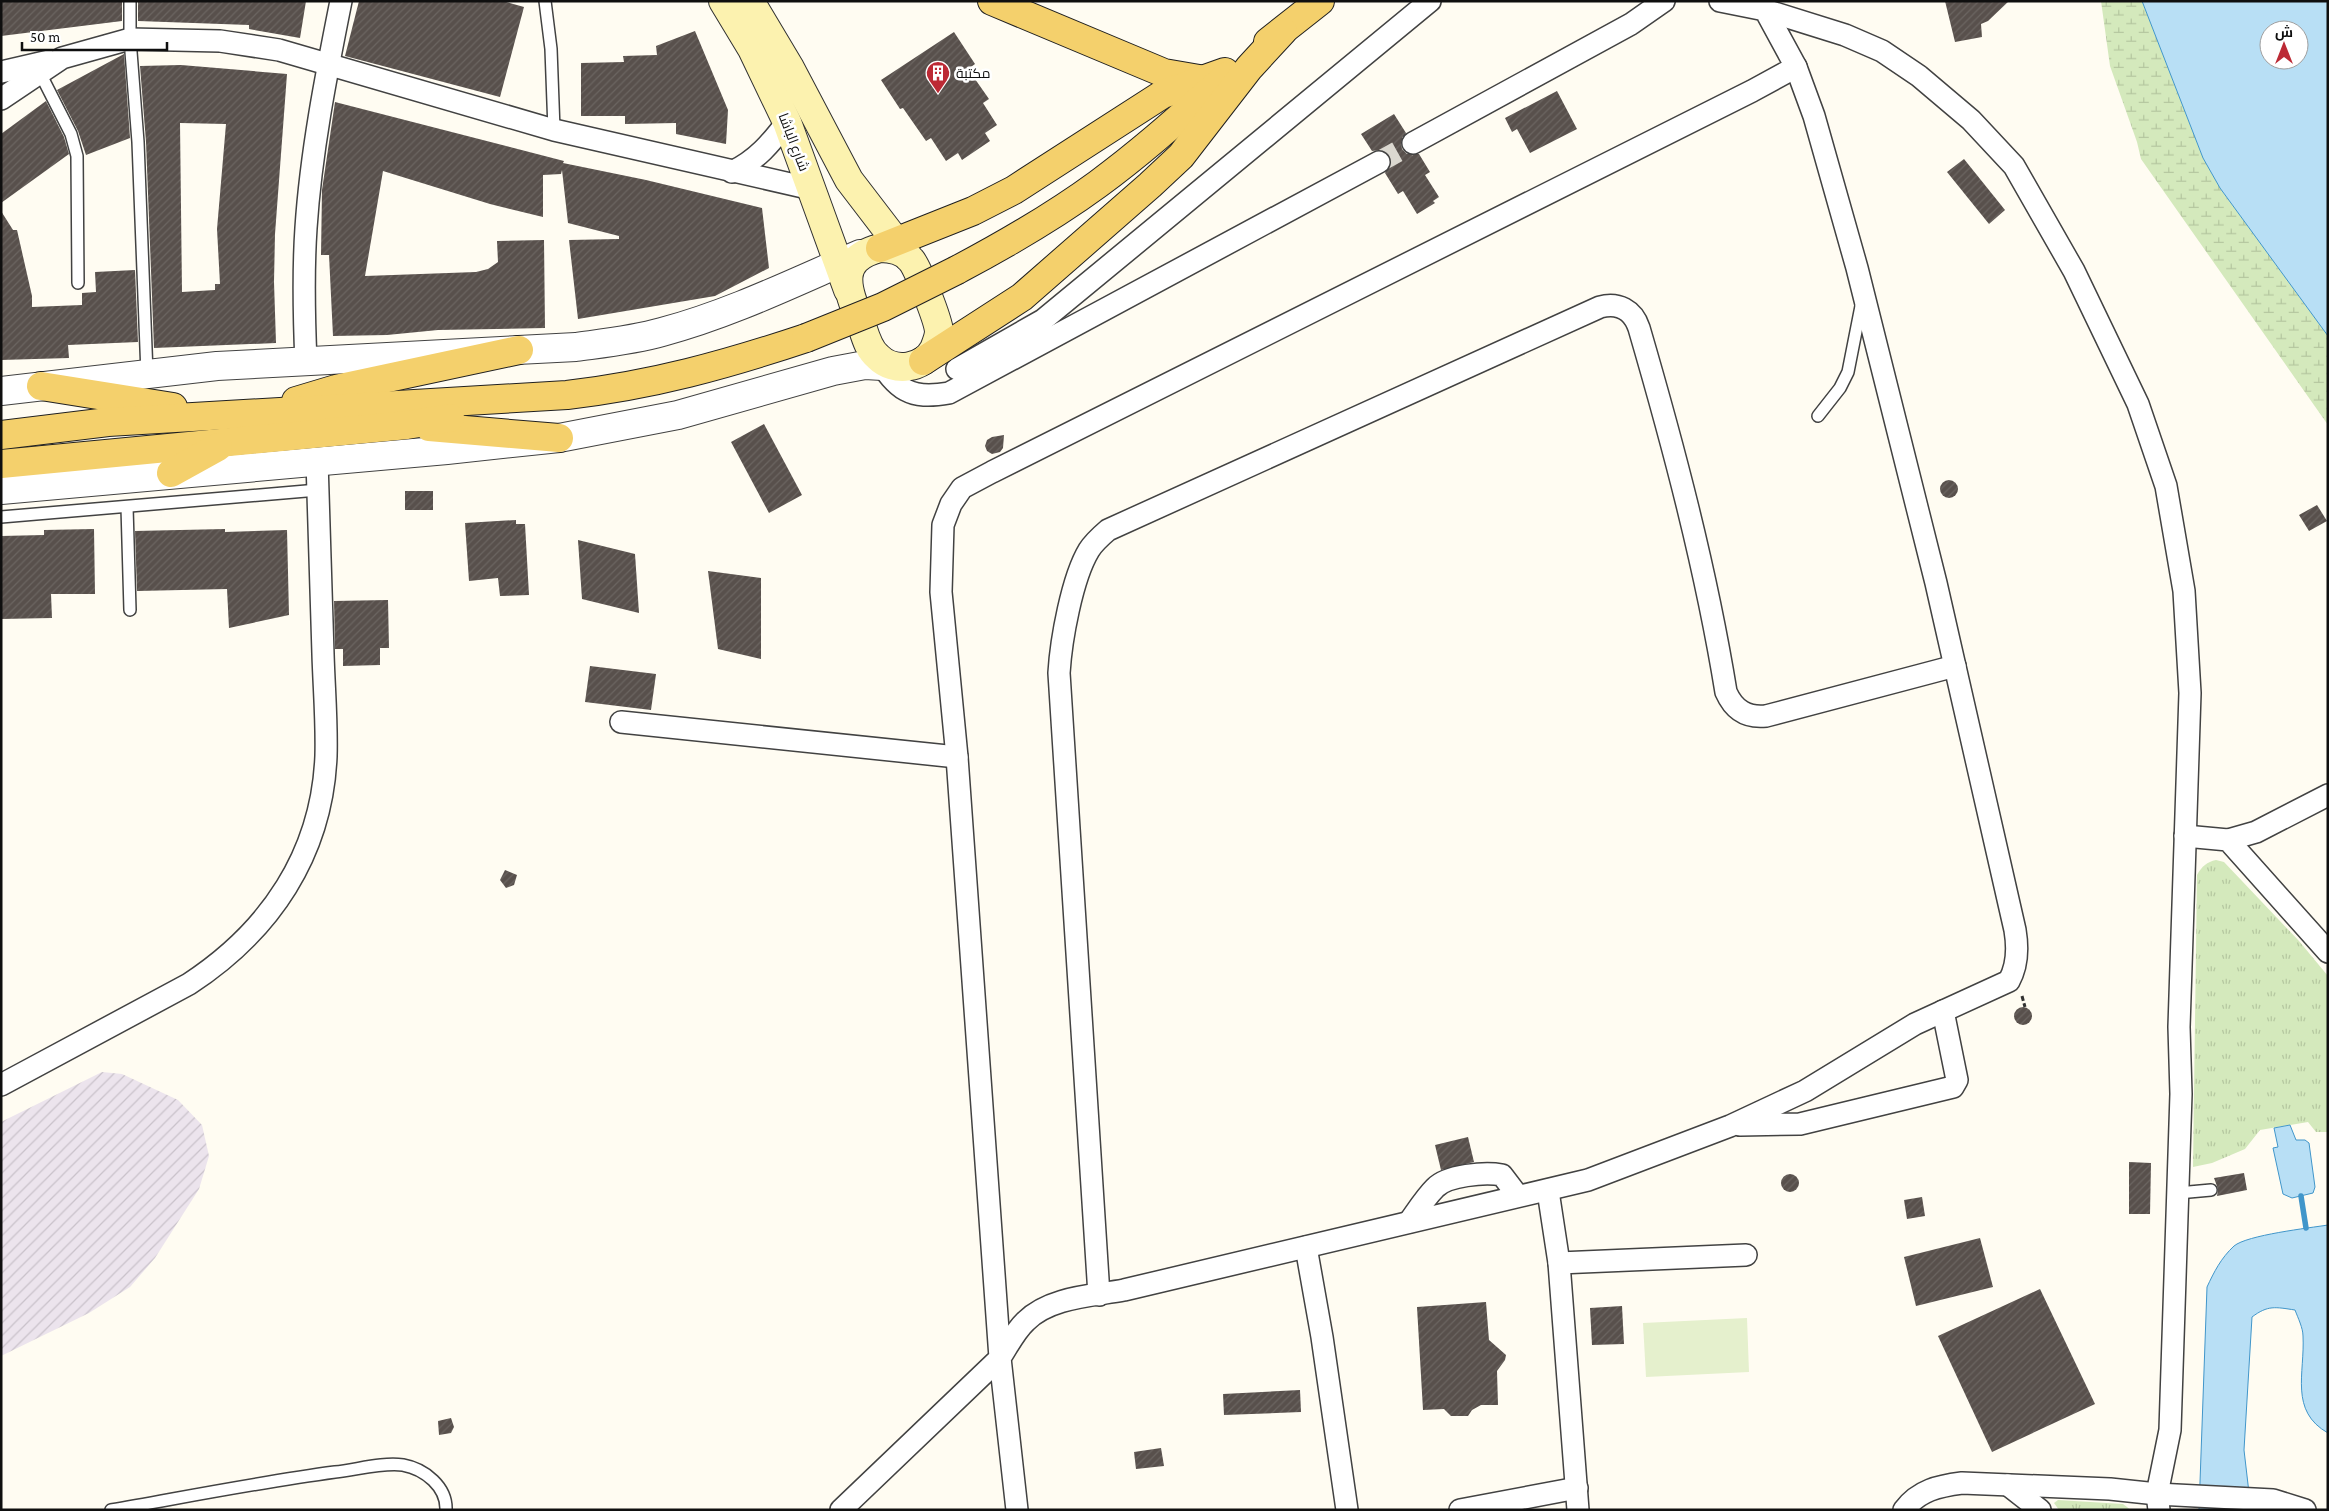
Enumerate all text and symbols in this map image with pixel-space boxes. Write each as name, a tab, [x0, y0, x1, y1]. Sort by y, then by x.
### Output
scale bar	[22, 20, 168, 52]
north arrow	[2259, 20, 2309, 70]
text: ش	[2275, 24, 2293, 41]
text: 50 m	[30, 29, 60, 45]
building icon: مكتبة	[925, 60, 951, 94]
place label: مكتبة	[956, 65, 991, 81]
street label: شارع الباشا	[775, 111, 812, 174]

